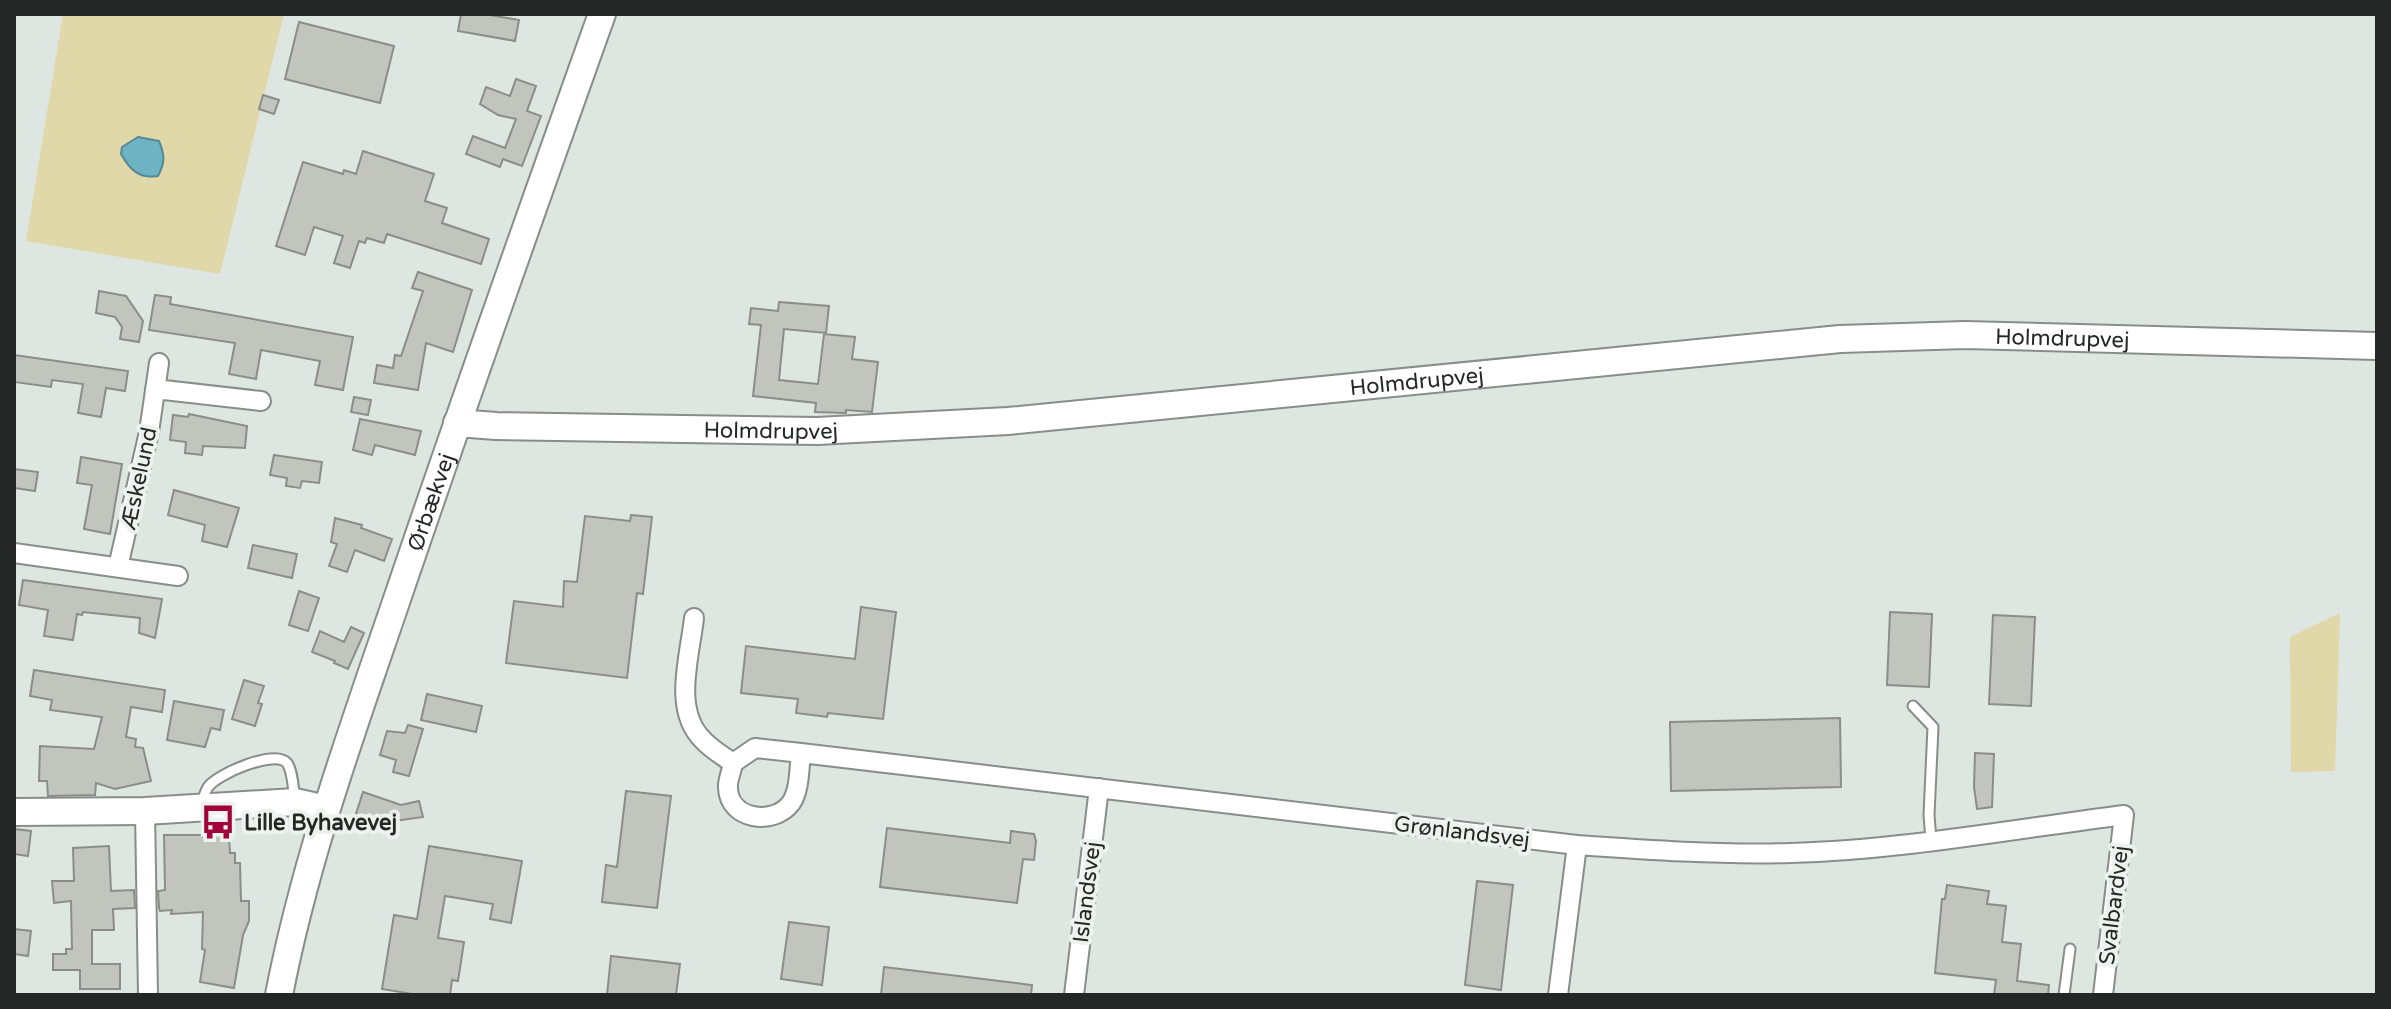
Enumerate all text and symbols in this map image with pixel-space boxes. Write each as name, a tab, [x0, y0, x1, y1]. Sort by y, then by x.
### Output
street label: Holmdrupvej	[1995, 324, 2130, 353]
street label: Holmdrupvej	[1349, 362, 1485, 401]
street label: Holmdrupvej	[703, 417, 839, 445]
street label: Æskelund	[115, 425, 162, 532]
street label: Ørbækvej	[402, 450, 460, 555]
bus stop icon: Lille Byhavevej	[199, 803, 237, 841]
place label: Lille Byhavevej	[244, 810, 397, 836]
street label: Grønlandsvej	[1392, 811, 1531, 853]
street label: Islandsvej	[1068, 840, 1106, 944]
street label: Svalbardvej	[2094, 844, 2134, 966]

